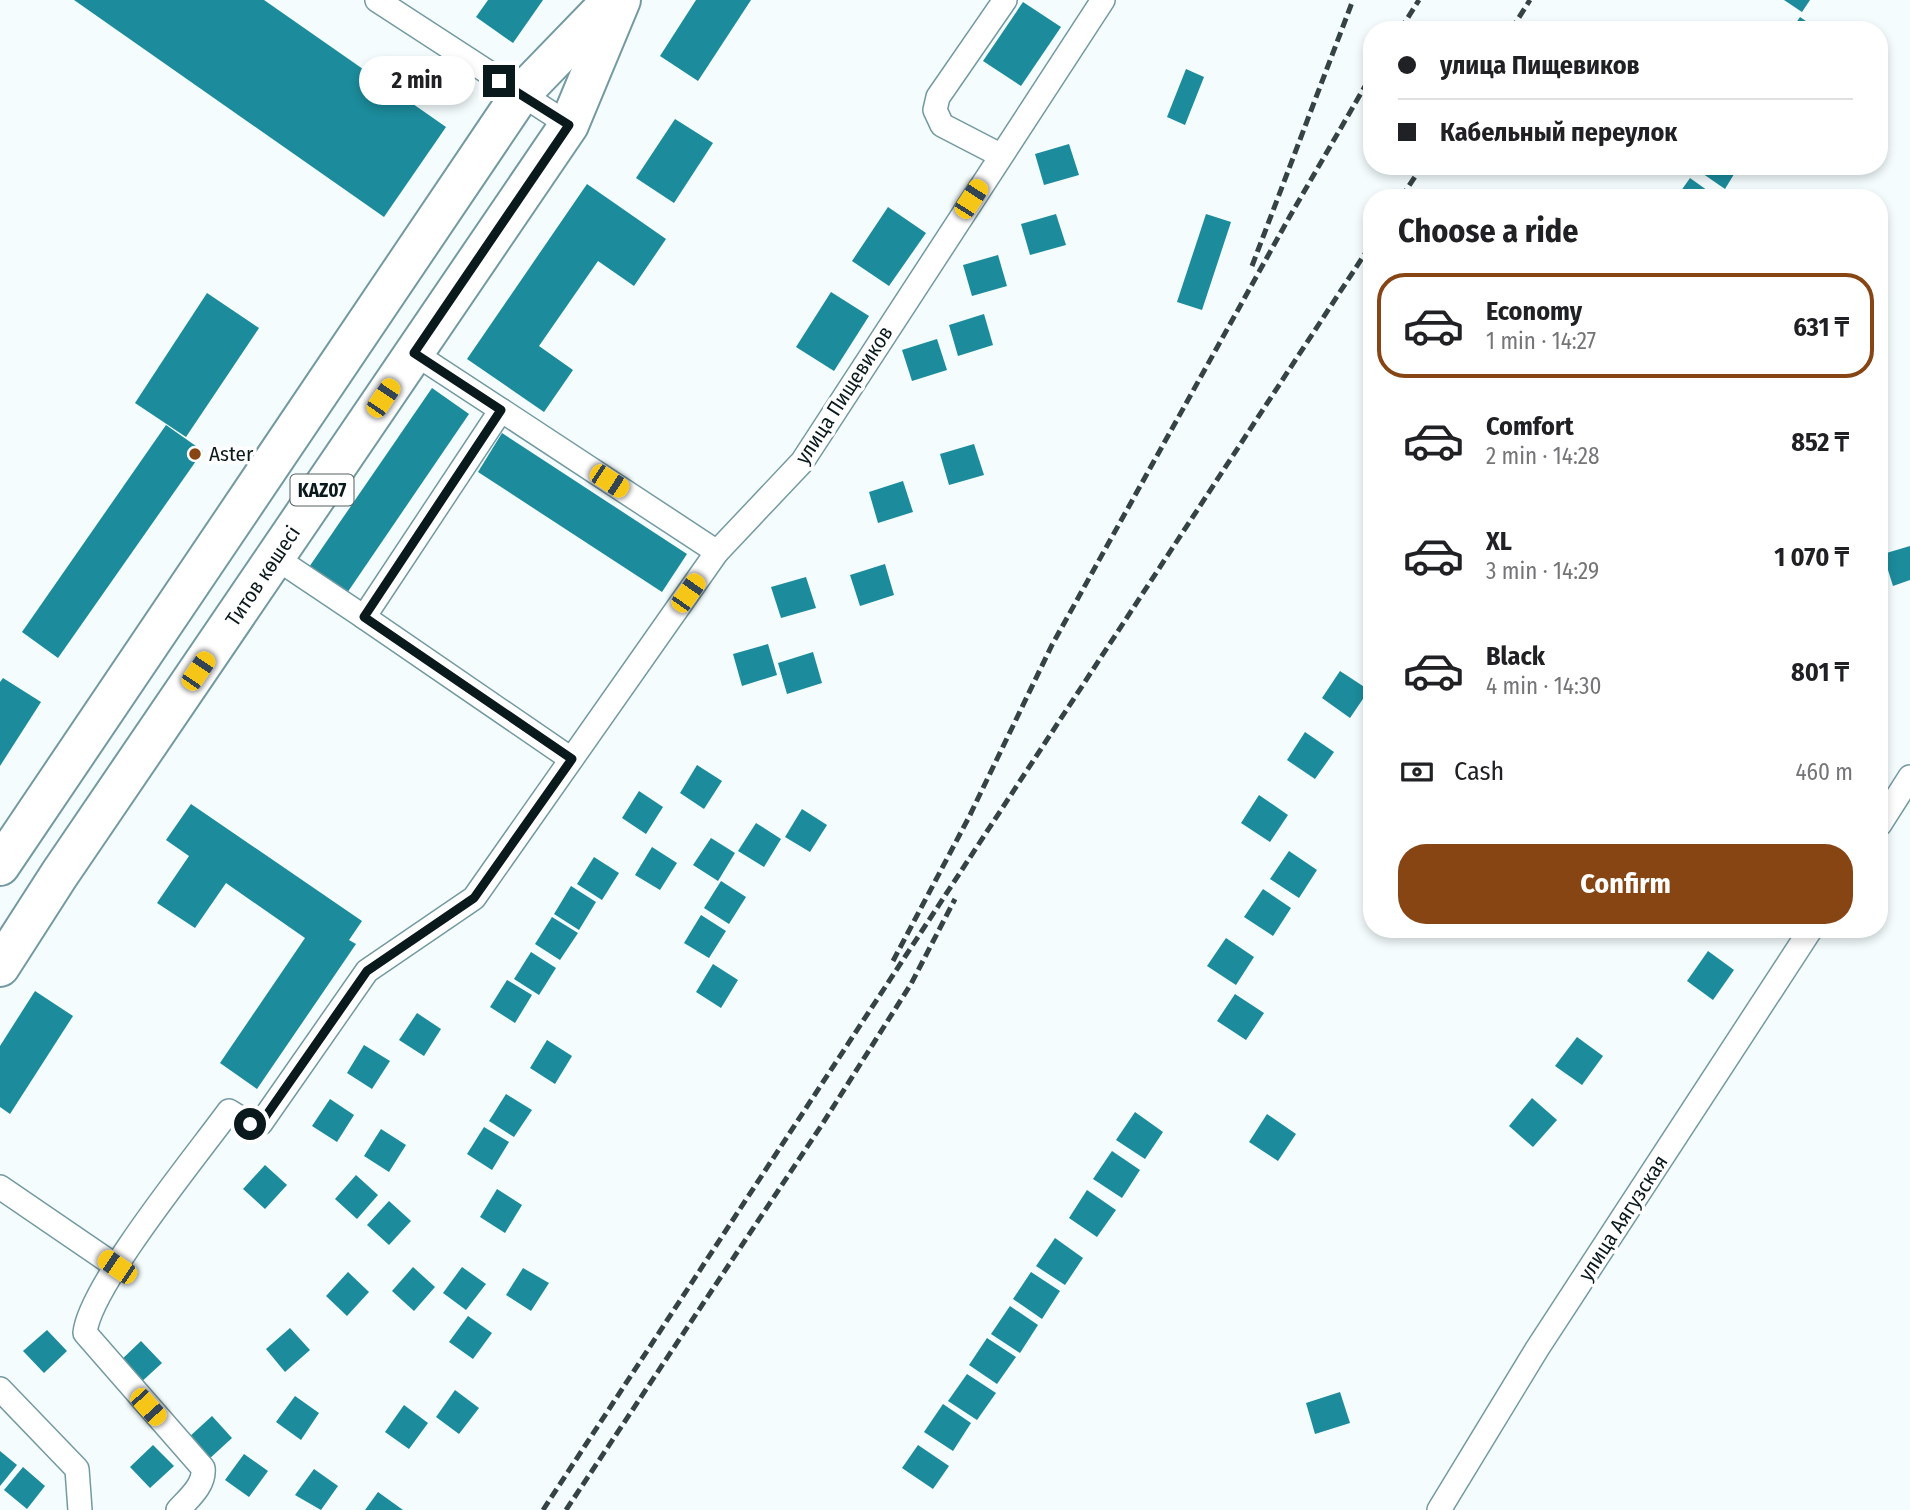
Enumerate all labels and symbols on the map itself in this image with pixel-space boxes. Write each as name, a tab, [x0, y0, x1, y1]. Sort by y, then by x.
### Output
callout: 2 min	[359, 56, 475, 106]
route end	[483, 65, 515, 97]
car	[951, 176, 992, 222]
street label: улица Пищевиков	[790, 321, 898, 469]
car	[363, 375, 404, 421]
place label: Aster	[209, 441, 254, 467]
marker: Aster	[187, 446, 203, 462]
car	[586, 461, 633, 501]
road number: KAZ07	[290, 475, 354, 505]
street label: Титов көшесі	[220, 521, 306, 631]
car	[668, 570, 709, 616]
car	[178, 648, 219, 694]
route start	[234, 1108, 266, 1140]
street label: улица Аягузская	[1573, 1150, 1673, 1286]
car	[94, 1247, 141, 1287]
car	[127, 1384, 170, 1430]

